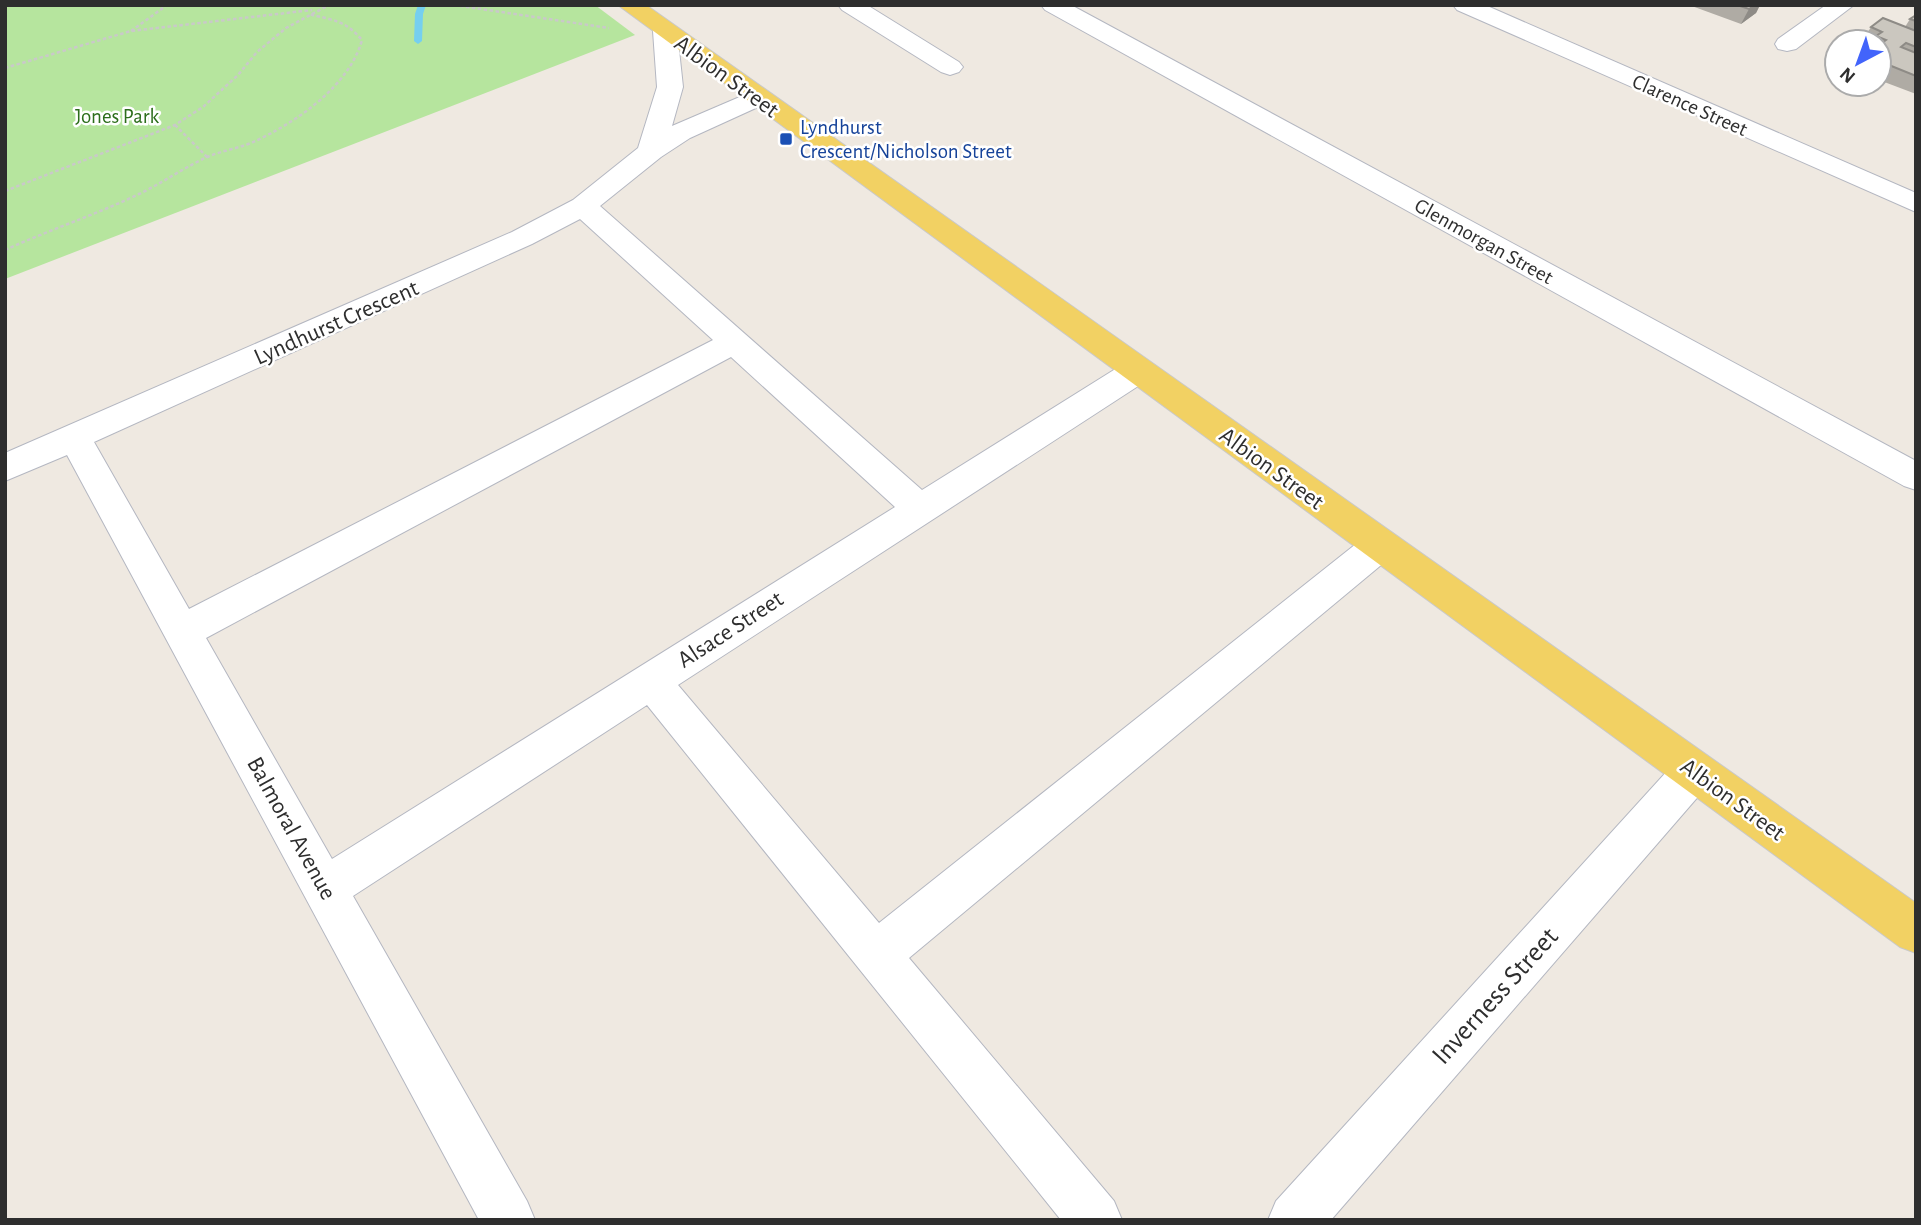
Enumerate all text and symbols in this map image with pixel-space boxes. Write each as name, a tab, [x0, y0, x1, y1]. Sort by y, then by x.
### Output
north arrow	[1823, 28, 1893, 98]
street label: Albion Street	[670, 31, 783, 123]
text: N	[1837, 63, 1859, 86]
street label: Clarence Street	[1629, 71, 1751, 140]
park label: Jones Park	[75, 106, 160, 127]
place label: Lyndhurst Crescent/Nicholson Street	[800, 117, 1012, 162]
marker: Lyndhurst Crescent/Nicholson Street	[778, 131, 794, 147]
street label: Glenmorgan Street	[1411, 195, 1557, 288]
street label: Lyndhurst Crescent	[251, 276, 423, 370]
street label: Albion Street	[1215, 423, 1328, 515]
street label: Alsace Street	[673, 587, 788, 673]
street label: Balmoral Avenue	[242, 753, 340, 904]
street label: Albion Street	[1676, 754, 1789, 846]
street label: Inverness Street	[1427, 923, 1564, 1070]

